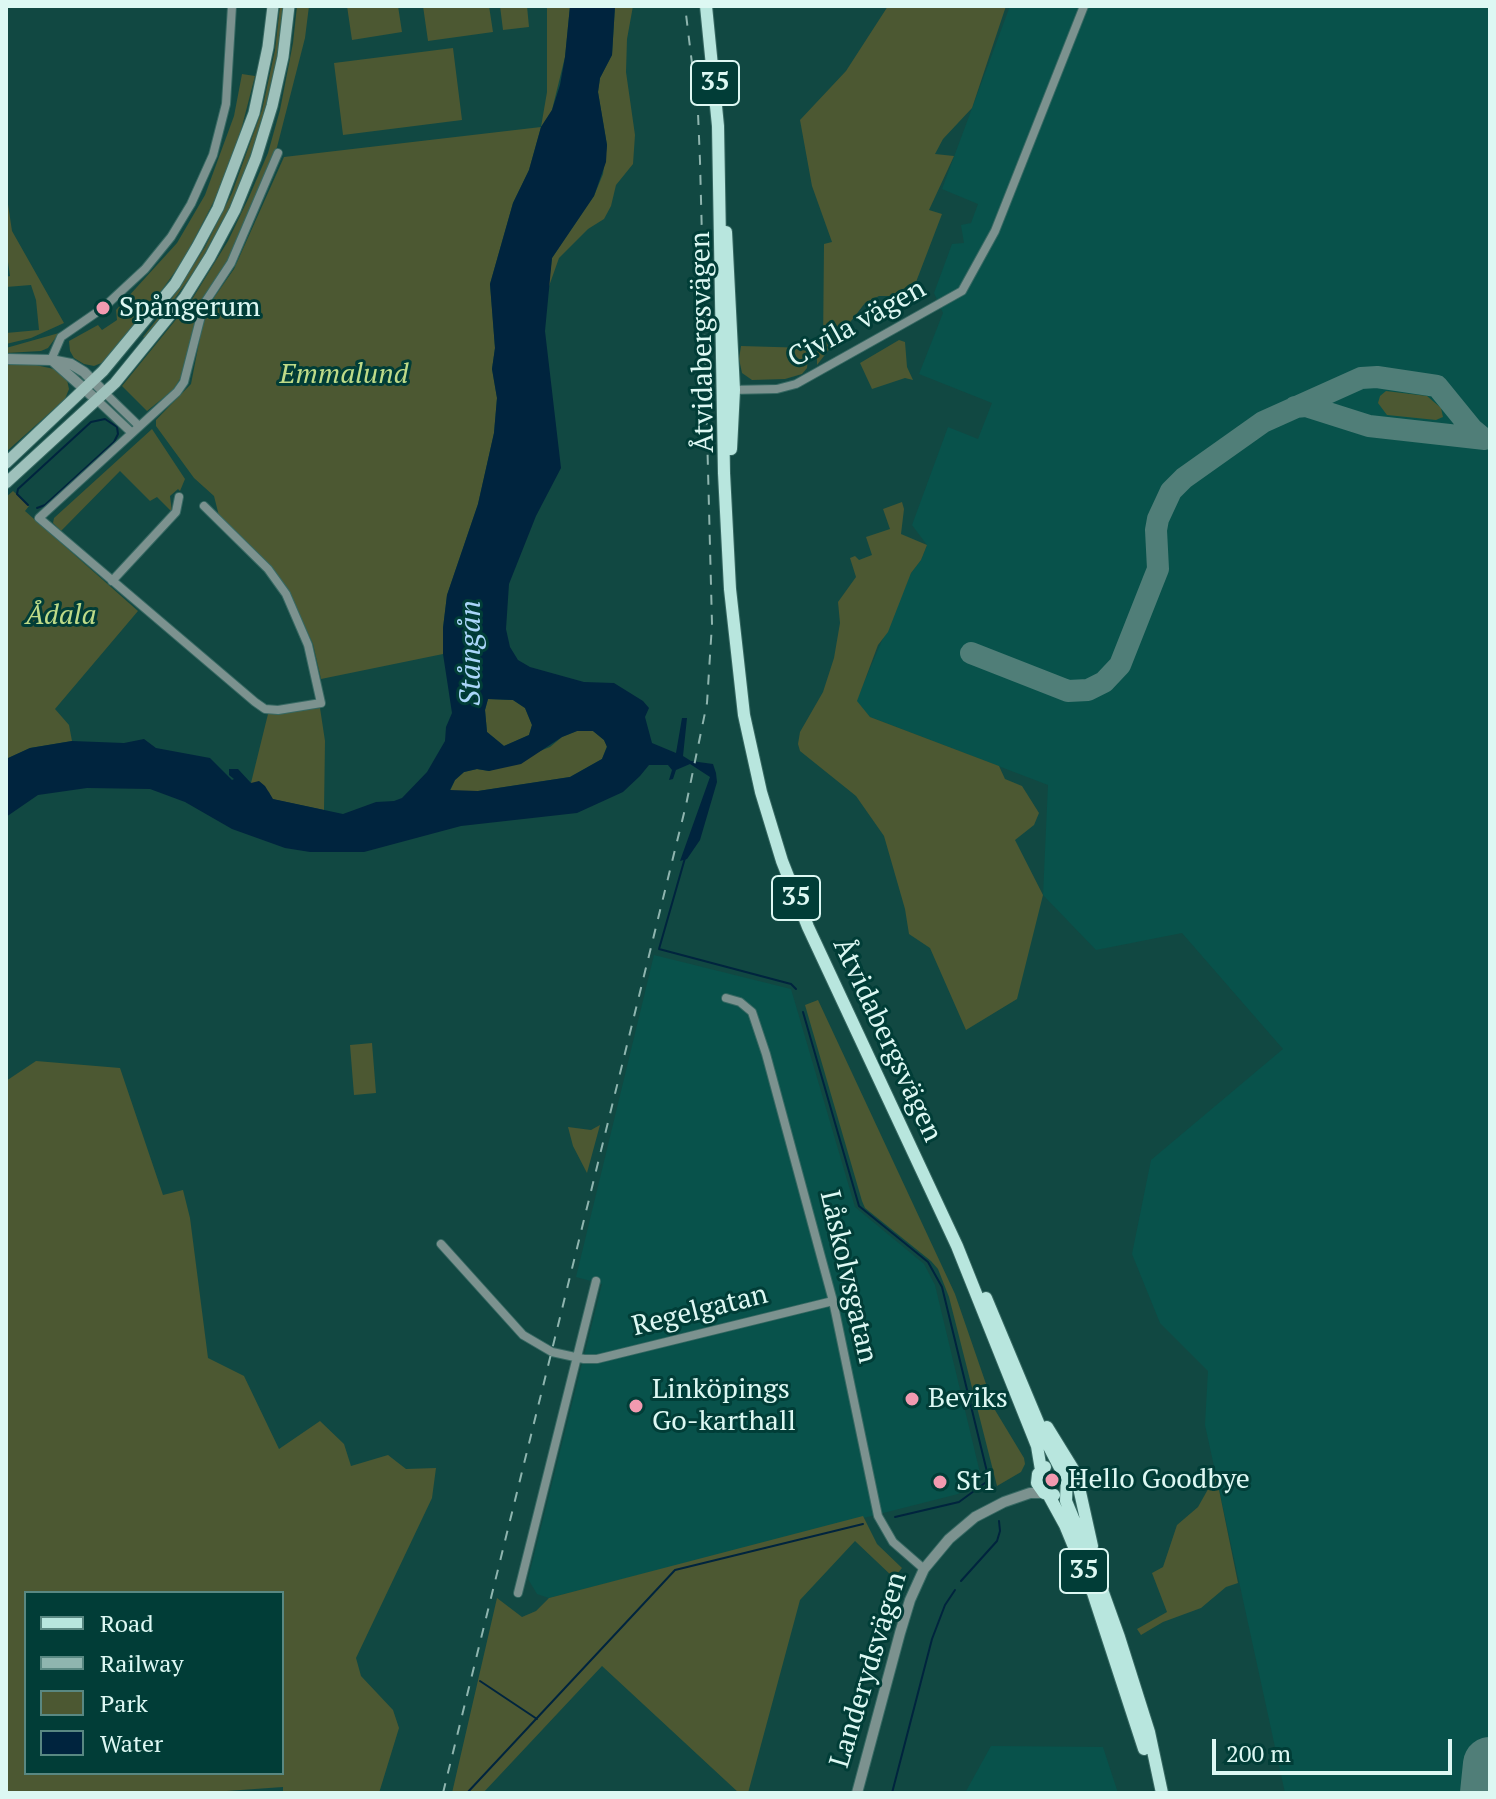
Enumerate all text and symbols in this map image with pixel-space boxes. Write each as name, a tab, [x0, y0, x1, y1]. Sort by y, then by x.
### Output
road number: 35	[691, 61, 739, 105]
street label: Åtvidabergsvägen	[684, 231, 722, 453]
street label: Civila vägen	[782, 272, 932, 376]
place label: Spångerum	[119, 291, 260, 325]
marker: Spångerum	[94, 299, 112, 317]
park label: Emmalund	[279, 358, 409, 392]
park label: Ådala	[26, 599, 96, 633]
water label: Stångån	[453, 600, 489, 706]
road number: 35	[772, 876, 820, 920]
street label: Åtvidabergsvägen	[825, 933, 949, 1147]
street label: Låskolvsgatan	[812, 1187, 884, 1367]
street label: Regelgatan	[629, 1278, 771, 1344]
place label: Linköpings Go-karthall	[652, 1373, 796, 1439]
place label: Beviks	[928, 1382, 1008, 1416]
marker: Beviks	[903, 1390, 921, 1408]
marker: Linköpings Go-karthall	[627, 1397, 645, 1415]
place label: Hello Goodbye	[1068, 1463, 1250, 1497]
place label: St1	[956, 1465, 996, 1499]
marker: Hello Goodbye	[1043, 1471, 1061, 1489]
marker: St1	[931, 1473, 949, 1491]
road number: 35	[1060, 1549, 1108, 1593]
street label: Landerydsvägen	[823, 1568, 915, 1772]
legend	[24, 1591, 284, 1775]
text: Road	[100, 1607, 154, 1639]
text: Railway	[100, 1647, 184, 1679]
text: Park	[100, 1687, 148, 1719]
scale bar	[1216, 1723, 1456, 1773]
text: Water	[100, 1727, 163, 1759]
text: 200 m	[1226, 1737, 1291, 1769]

